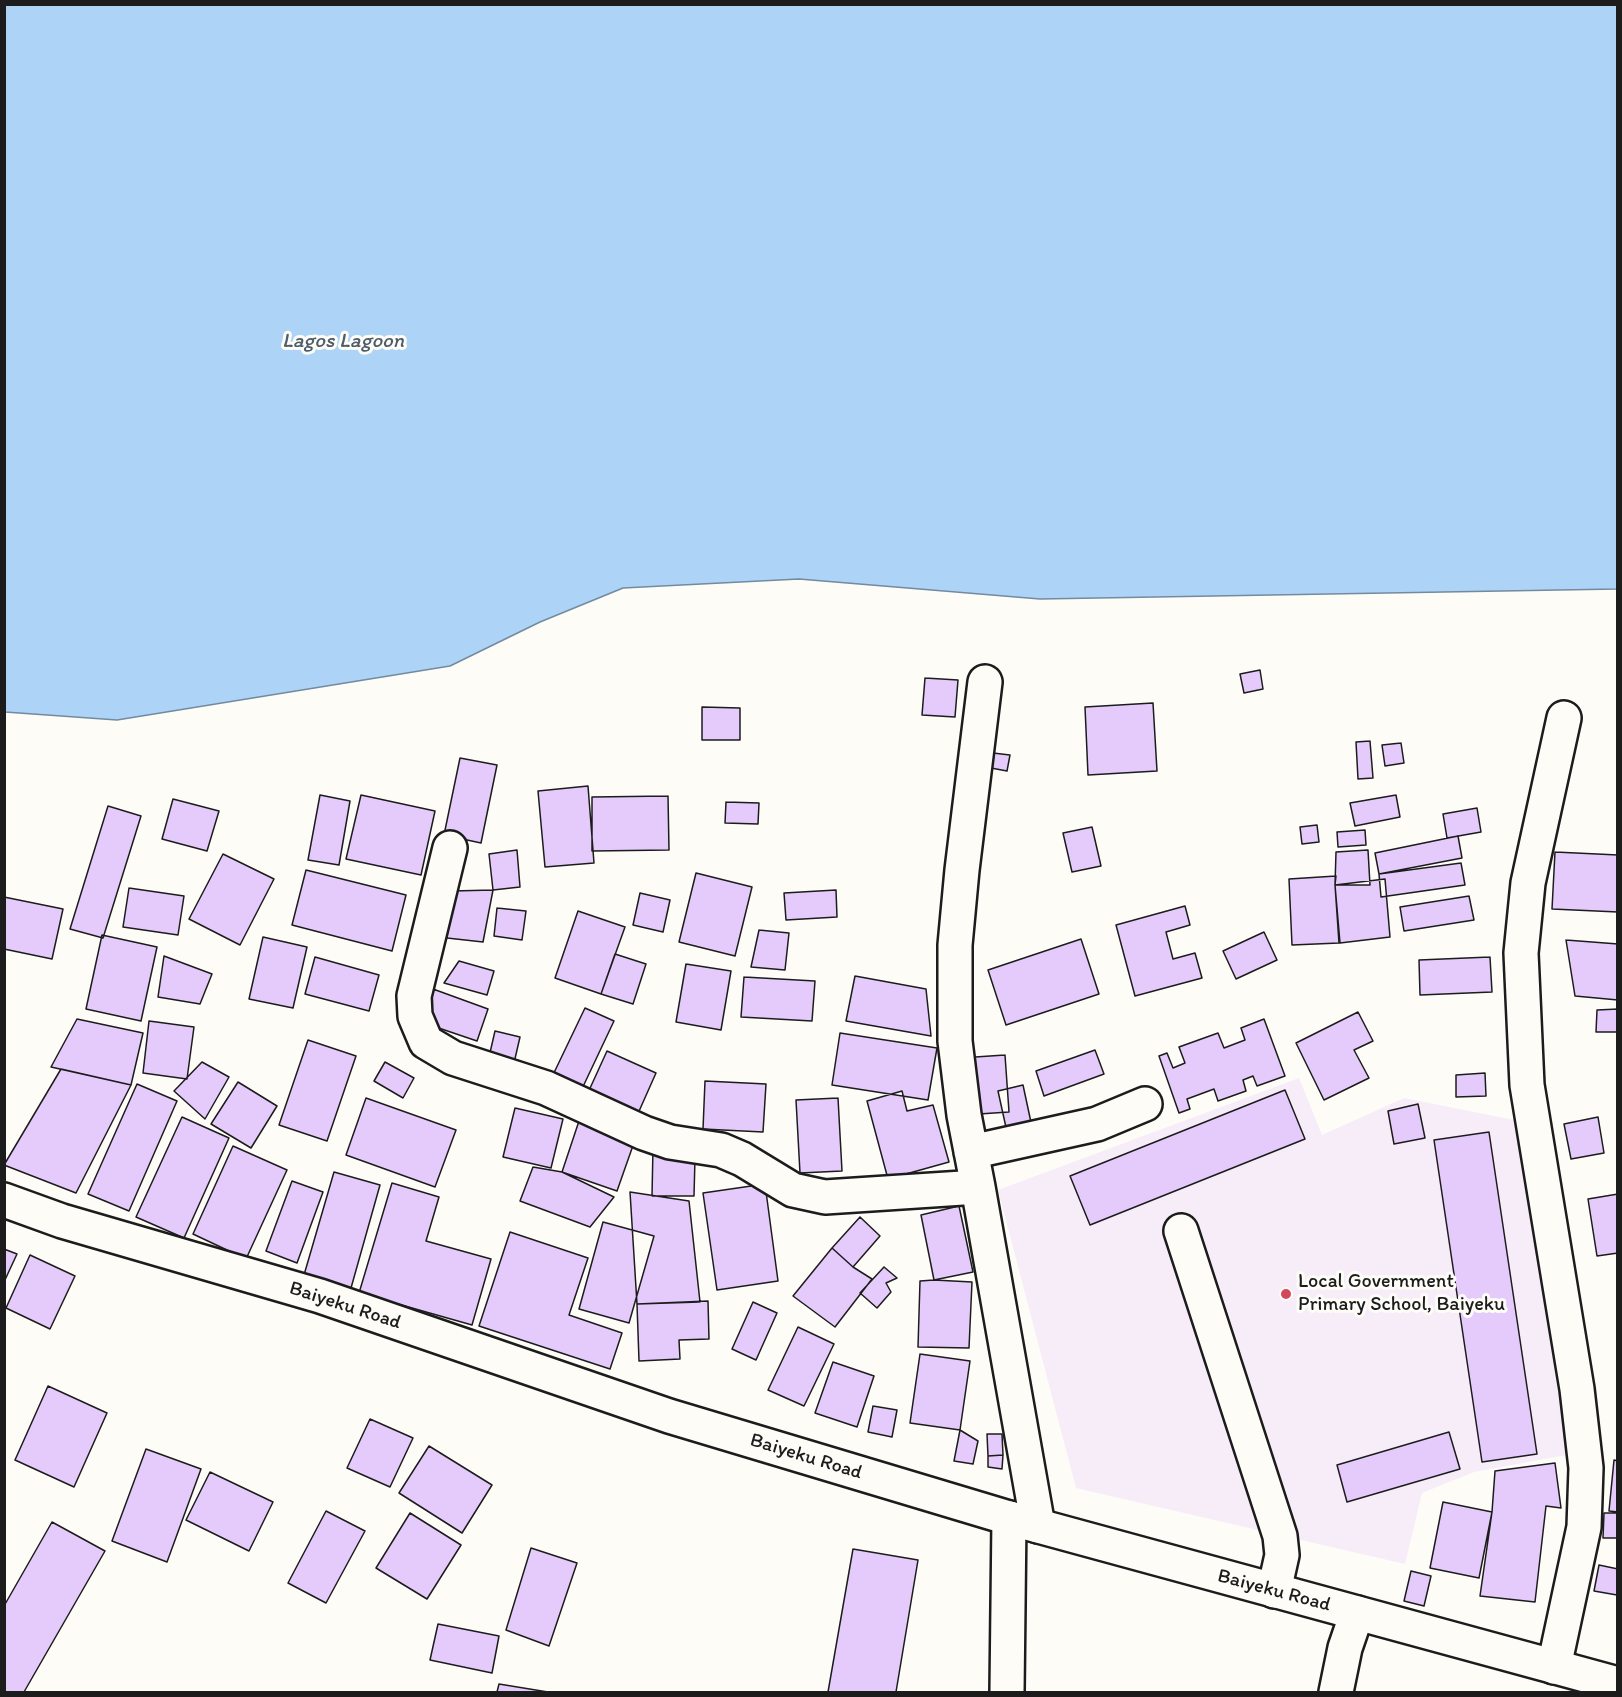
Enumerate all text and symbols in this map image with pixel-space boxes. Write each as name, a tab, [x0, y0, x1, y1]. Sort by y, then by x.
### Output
water label: Lagos Lagoon	[282, 329, 404, 355]
place label: Local Government Primary School, Baiyeku	[1298, 1270, 1505, 1317]
street label: Baiyeku Road	[286, 1277, 404, 1335]
marker: Local Government Primary School, Baiyeku	[1279, 1287, 1293, 1301]
street label: Baiyeku Road	[747, 1429, 865, 1485]
street label: Baiyeku Road	[1215, 1564, 1333, 1618]

